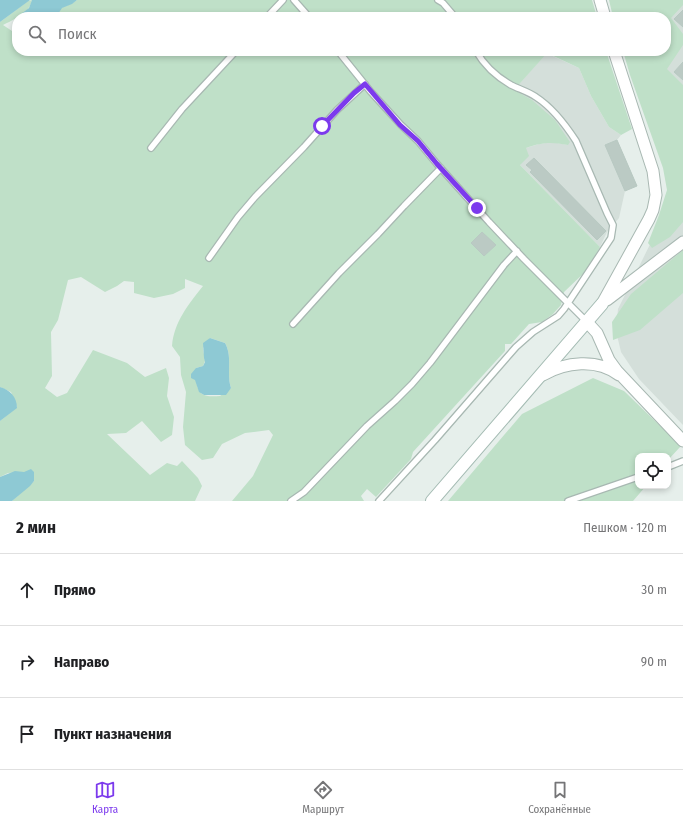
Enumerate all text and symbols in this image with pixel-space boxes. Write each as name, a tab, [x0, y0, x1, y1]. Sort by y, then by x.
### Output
search box	[12, 12, 671, 56]
icon: search	[26, 23, 48, 45]
text: Поиск	[58, 25, 96, 43]
route start	[313, 117, 331, 135]
route end	[468, 199, 486, 217]
map controls	[635, 453, 671, 489]
button: locate	[635, 453, 671, 489]
text: 2 мин	[16, 517, 56, 538]
text: Пешком · 120 m	[583, 520, 667, 535]
icon: ahead	[16, 579, 38, 601]
text: Прямо	[54, 581, 96, 599]
text: 30 m	[641, 582, 667, 597]
icon: right	[16, 651, 38, 673]
text: Направо	[54, 653, 109, 671]
text: 90 m	[641, 654, 667, 669]
icon: arrive	[16, 723, 38, 745]
text: Пункт назначения	[54, 725, 172, 743]
tab: Карта	[92, 779, 118, 816]
tab: Маршрут	[302, 779, 344, 816]
tab: Сохранённые	[528, 779, 591, 816]

